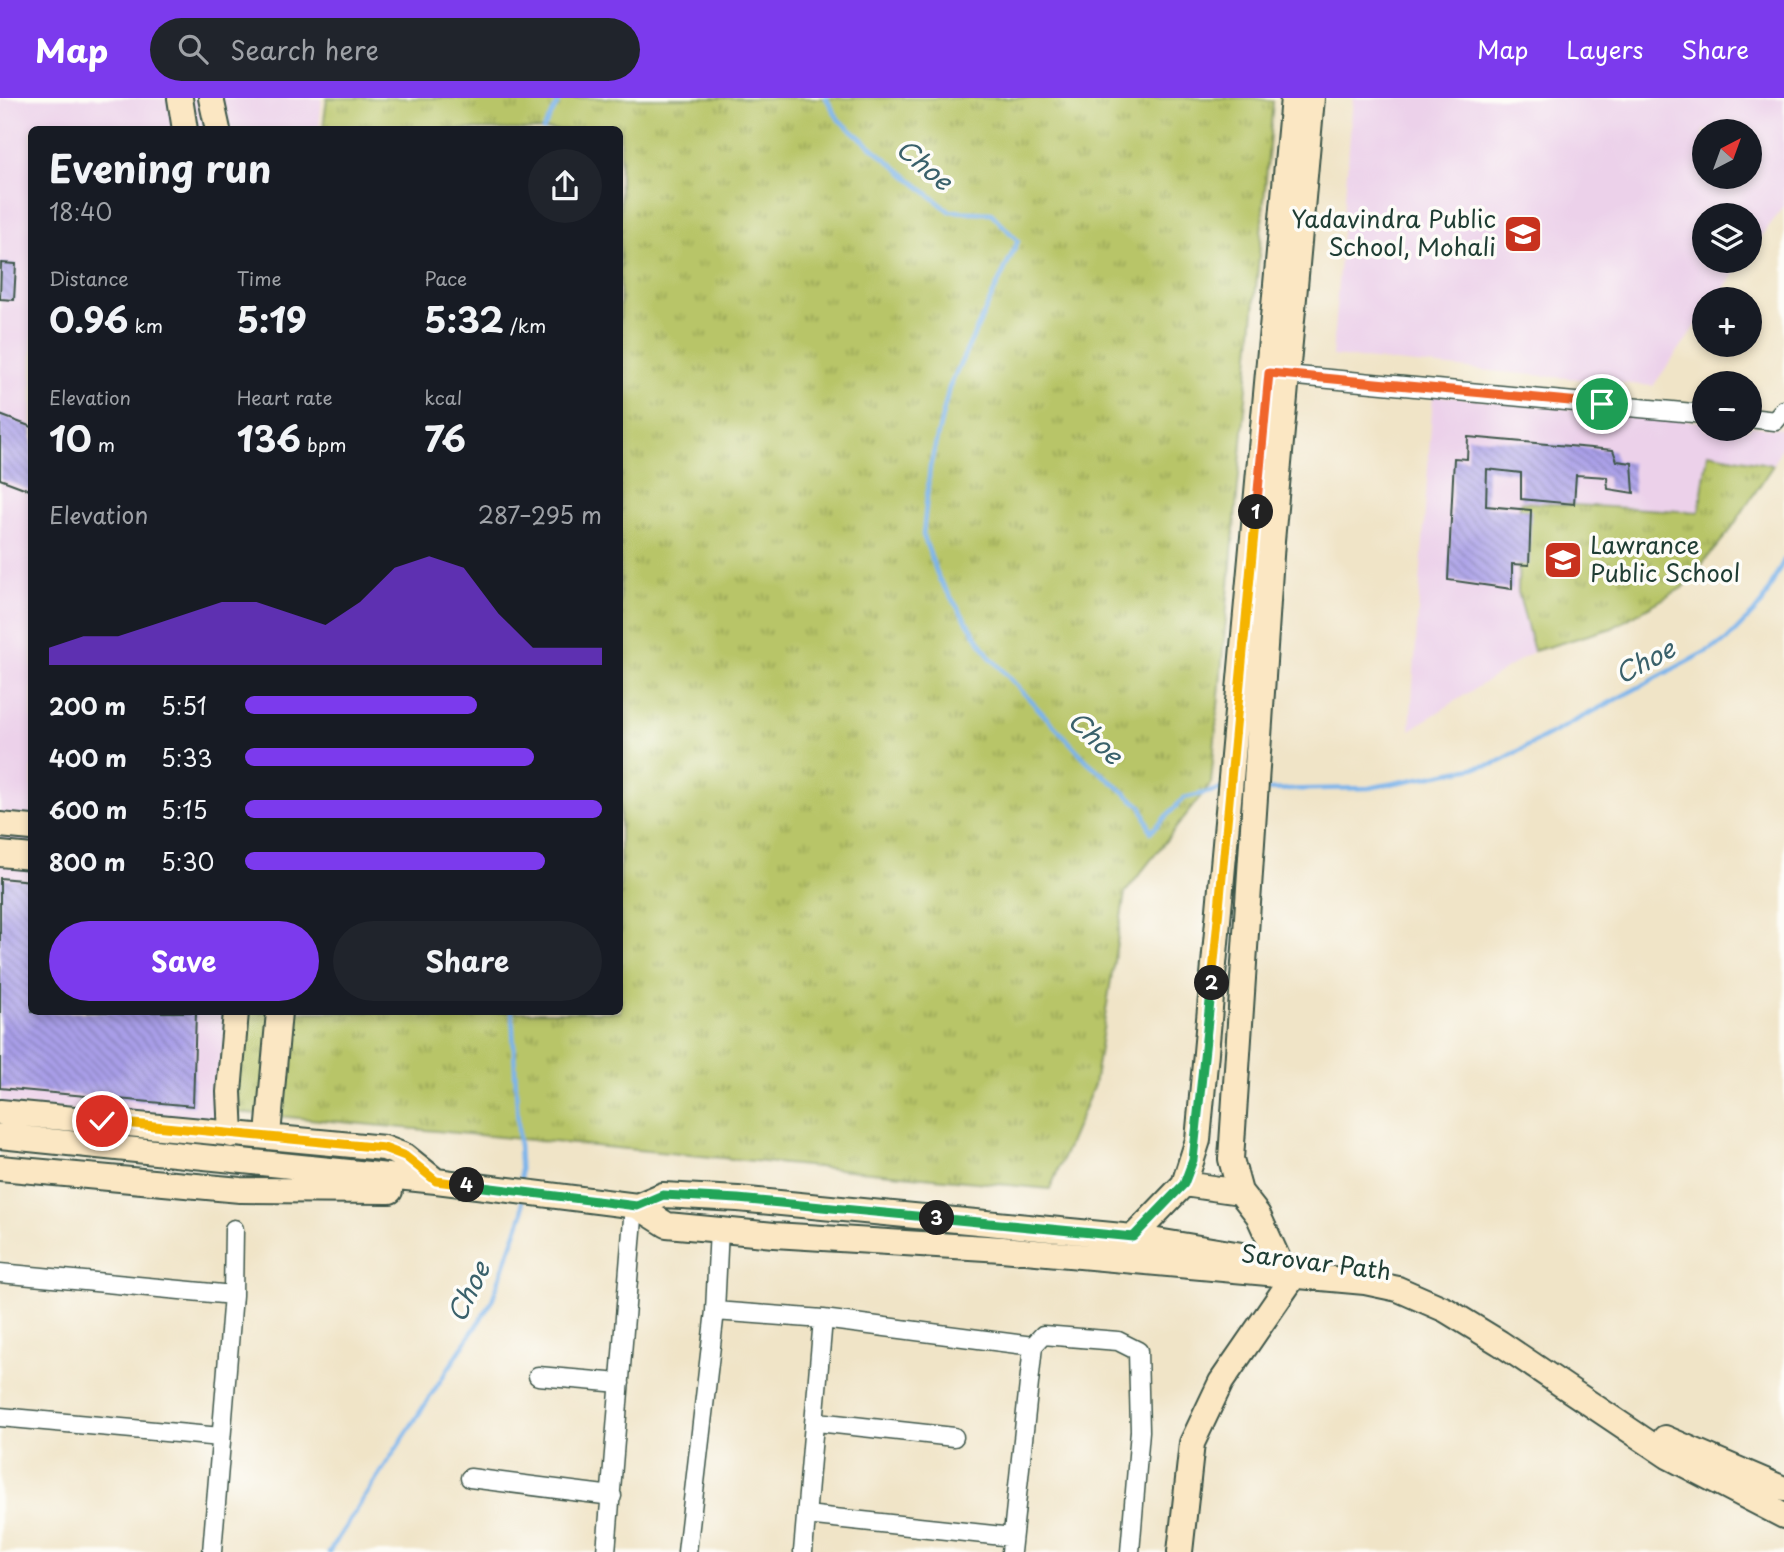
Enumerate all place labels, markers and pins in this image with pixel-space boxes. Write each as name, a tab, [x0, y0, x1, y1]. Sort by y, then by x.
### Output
place label: Yadavindra Public School, Mohali	[1291, 200, 1496, 264]
school or university icon: Yadavindra Public School, Mohali	[1502, 213, 1544, 255]
pin	[1572, 374, 1632, 434]
pin: 1	[1238, 494, 1274, 530]
place label: Lawrance Public School	[1590, 526, 1740, 590]
school or university icon: Lawrance Public School	[1542, 539, 1584, 581]
pin: 2	[1194, 966, 1230, 1001]
pin	[72, 1091, 132, 1151]
pin: 4	[449, 1168, 484, 1202]
pin: 3	[920, 1200, 954, 1236]

